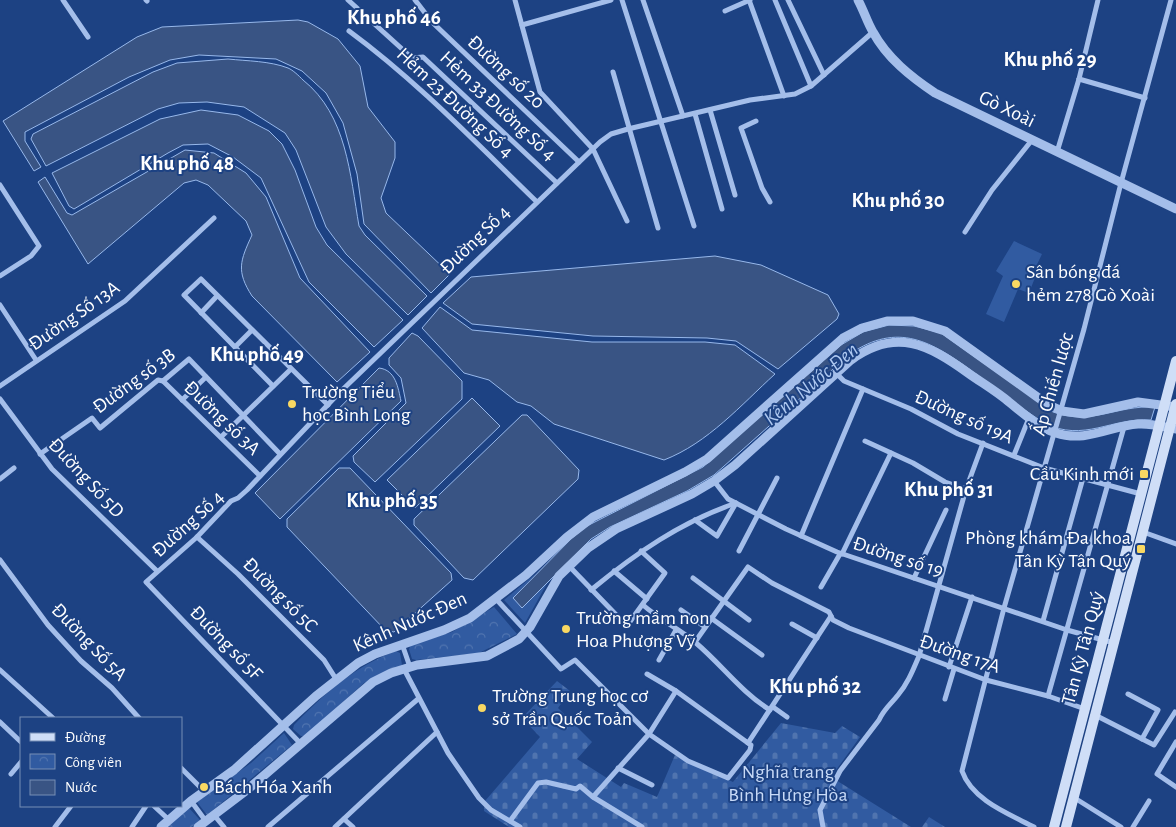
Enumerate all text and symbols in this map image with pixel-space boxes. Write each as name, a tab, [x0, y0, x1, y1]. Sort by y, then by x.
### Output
district label: Khu phố 46	[347, 6, 441, 28]
street label: Đường số 20	[464, 31, 548, 113]
street label: Hẻm 23 Đường Số 4	[393, 44, 517, 162]
street label: Hẻm 33 Đường Số 4	[436, 47, 560, 165]
district label: Khu phố 29	[1003, 48, 1097, 70]
street label: Gò Xoài	[976, 87, 1038, 131]
district label: Khu phố 48	[140, 152, 234, 174]
district label: Khu phố 30	[851, 189, 945, 211]
street label: Đường Số 4	[436, 202, 514, 278]
place label: Sân bóng đá hẻm 278 Gò Xoài	[1026, 262, 1155, 305]
street label: Đường Số 13A	[25, 277, 124, 355]
marker: Sân bóng đá hẻm 278 Gò Xoài	[1010, 278, 1022, 290]
street label: Ấp Chiến lược	[1026, 329, 1077, 438]
water label: Kênh Nước Đen	[760, 339, 862, 429]
district label: Khu phố 49	[210, 343, 304, 365]
street label: Đường số 3B	[89, 344, 179, 418]
street label: Đường số 3A	[180, 377, 264, 459]
place label: Trường Tiểu học Bình Long	[302, 382, 411, 425]
street label: Đường số 19A	[912, 386, 1017, 448]
marker: Trường Tiểu học Bình Long	[286, 398, 298, 410]
street label: Đường Số 5D	[44, 434, 128, 522]
place label: Cầu Kinh mới	[1030, 464, 1134, 484]
marker: Cầu Kinh mới	[1138, 468, 1150, 480]
district label: Khu phố 31	[904, 478, 994, 500]
street label: Đường Số 4	[148, 487, 228, 561]
district label: Khu phố 35	[346, 489, 438, 511]
place label: Phòng khám Đa khoa Tân Kỳ Tân Quý	[965, 528, 1131, 571]
street label: Đường số 19	[850, 533, 946, 581]
marker: Phòng khám Đa khoa Tân Kỳ Tân Quý	[1135, 543, 1147, 555]
street label: Đường số 5C	[239, 554, 321, 636]
street label: Kênh Nước Đen	[350, 588, 470, 656]
street label: Tân Kỳ Tân Quý	[1058, 589, 1108, 707]
street label: Đường Số 5A	[47, 599, 131, 685]
street label: Đường số 5F	[186, 602, 266, 684]
place label: Trường mầm non Hoa Phượng Vỹ	[576, 608, 709, 651]
marker: Trường mầm non Hoa Phượng Vỹ	[560, 623, 572, 635]
street label: Đường 17A	[917, 631, 1003, 677]
district label: Khu phố 32	[769, 675, 861, 697]
place label: Trường Trung học cơ sở Trần Quốc Toản	[492, 686, 649, 729]
marker: Trường Trung học cơ sở Trần Quốc Toản	[476, 702, 488, 714]
legend	[20, 717, 182, 807]
text: Đường	[65, 730, 106, 745]
text: Công viên	[65, 755, 122, 770]
park label: Nghĩa trang Bình Hưng Hòa	[728, 762, 848, 805]
place label: Bách Hóa Xanh	[214, 777, 332, 797]
text: Nước	[65, 780, 97, 795]
marker: Bách Hóa Xanh	[198, 781, 210, 793]

